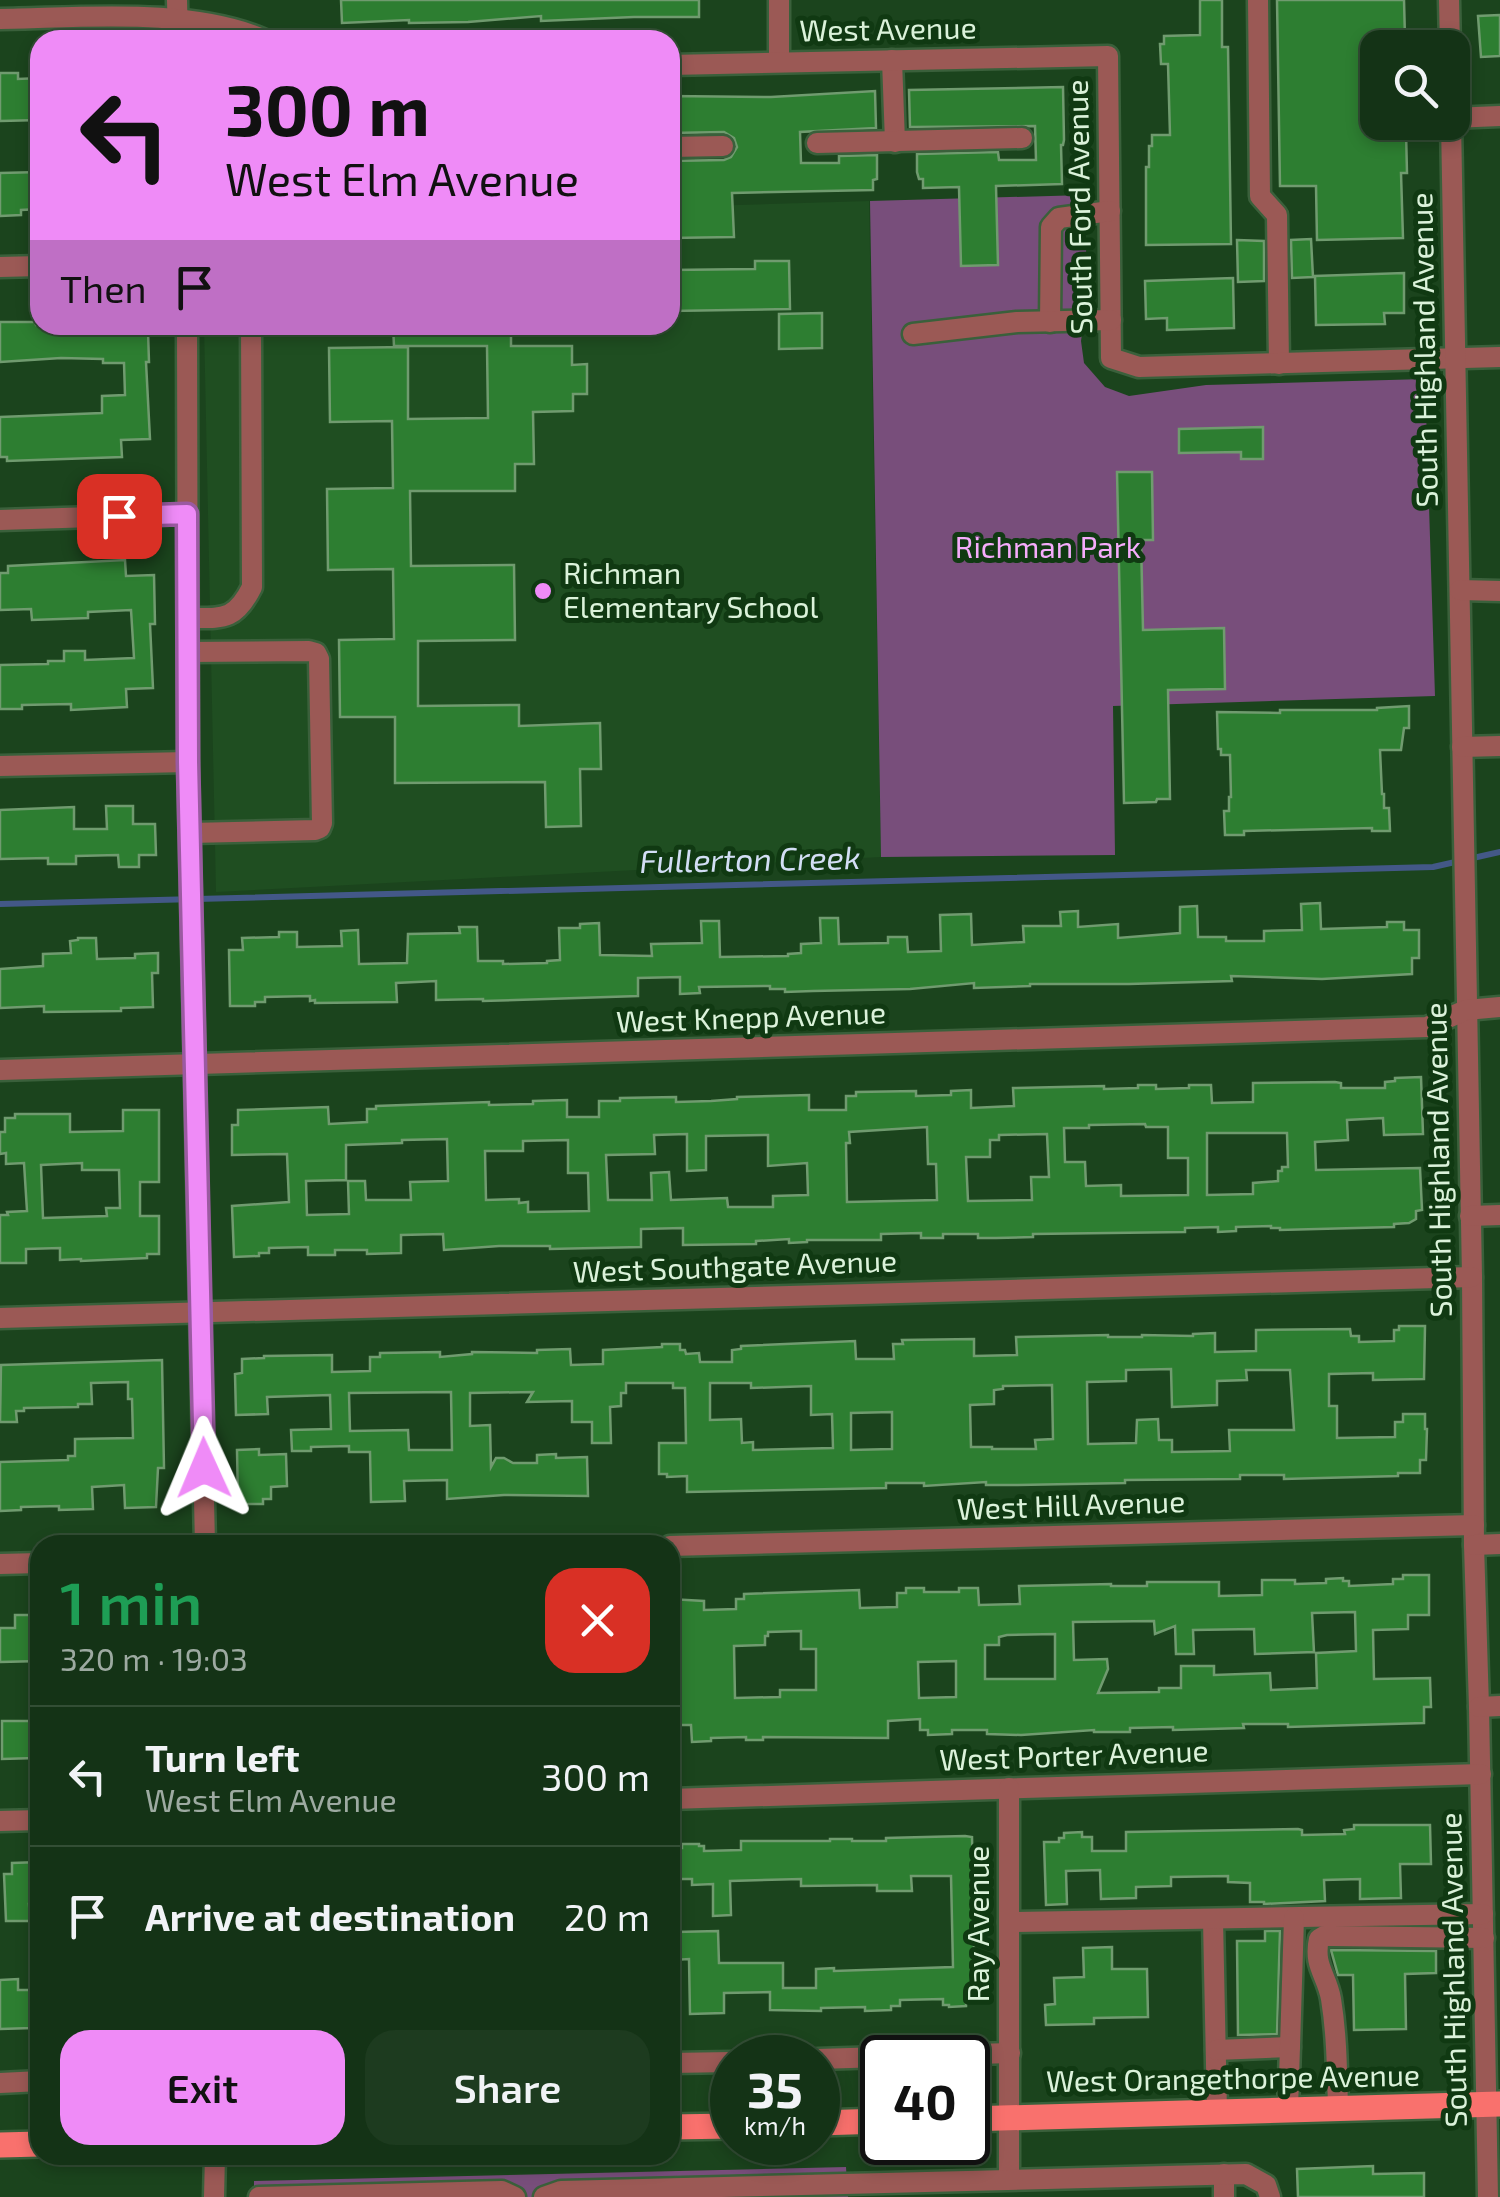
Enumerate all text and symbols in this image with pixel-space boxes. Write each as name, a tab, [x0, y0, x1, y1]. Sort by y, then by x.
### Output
street label: West Avenue	[799, 8, 977, 48]
map controls	[1360, 30, 1470, 140]
button: search	[1360, 30, 1470, 140]
text: 300 m	[225, 66, 430, 150]
icon: left	[60, 70, 190, 200]
street label: South Ford Avenue	[1058, 79, 1098, 335]
text: West Elm Avenue	[225, 151, 579, 205]
street label: South Highland Avenue	[1402, 192, 1444, 508]
icon: arrive	[167, 260, 222, 315]
text: Then	[60, 265, 147, 311]
pin	[77, 474, 162, 559]
icon: arrive	[92, 489, 147, 544]
park label: Richman Park	[955, 528, 1141, 564]
place label: Richman Elementary School	[563, 554, 818, 624]
marker: Richman Elementary School	[532, 580, 554, 602]
water label: Fullerton Creek	[639, 837, 861, 879]
street label: West Knepp Avenue	[615, 993, 886, 1039]
street label: South Highland Avenue	[1416, 1002, 1458, 1318]
street label: West Southgate Avenue	[572, 1241, 898, 1289]
position arrow	[152, 1416, 256, 1520]
street label: West Hill Avenue	[956, 1482, 1186, 1526]
text: 1 min	[60, 1565, 202, 1637]
button: close	[545, 1568, 650, 1673]
text: 320 m · 19:03	[60, 1639, 248, 1677]
street label: West Porter Avenue	[939, 1731, 1209, 1777]
text: Turn left	[145, 1734, 300, 1780]
icon: left	[60, 1749, 115, 1804]
text: 300 m	[541, 1753, 650, 1799]
text: West Elm Avenue	[145, 1780, 397, 1818]
street label: South Highland Avenue	[1431, 1812, 1473, 2128]
street label: Ray Avenue	[959, 1846, 995, 2002]
icon: arrive	[60, 1889, 115, 1944]
text: Arrive at destination	[145, 1893, 515, 1939]
text: 20 m	[564, 1893, 650, 1939]
button: Exit	[60, 2030, 345, 2145]
button: Share	[365, 2030, 650, 2145]
speed limit sign: 40	[860, 2035, 990, 2165]
street label: West Orangethorpe Avenue	[1046, 2056, 1420, 2098]
text: 35	[747, 2058, 803, 2118]
text: km/h	[744, 2110, 806, 2140]

